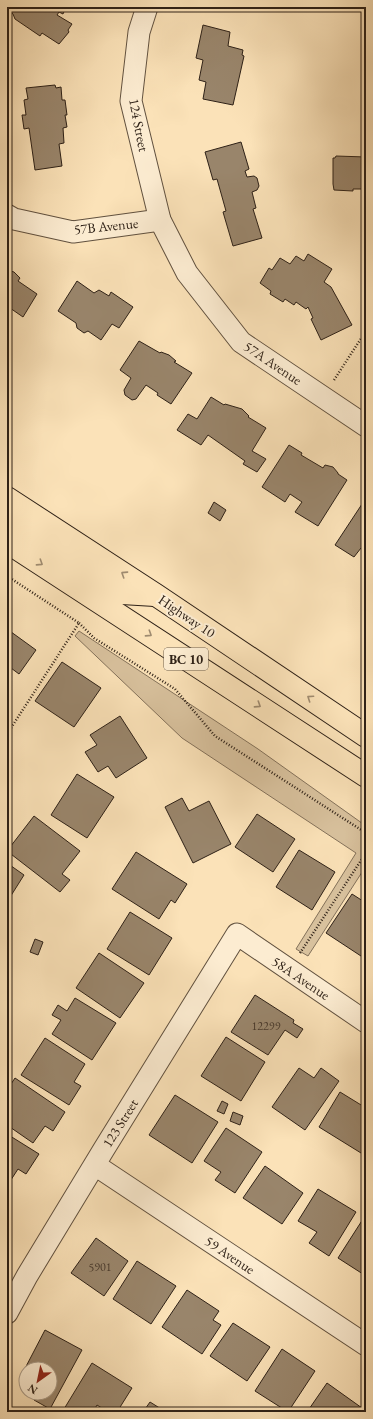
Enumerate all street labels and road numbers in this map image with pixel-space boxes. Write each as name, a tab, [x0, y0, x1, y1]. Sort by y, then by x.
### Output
street label: 124 Street	[125, 97, 153, 154]
street label: 57B Avenue	[73, 214, 140, 238]
street label: 57A Avenue	[241, 337, 306, 389]
street label: Highway 10	[155, 590, 219, 642]
road number: BC 10	[164, 648, 208, 670]
street label: 58A Avenue	[269, 952, 334, 1004]
street label: 123 Street	[98, 1095, 142, 1151]
street label: 59 Avenue	[202, 1232, 259, 1279]

